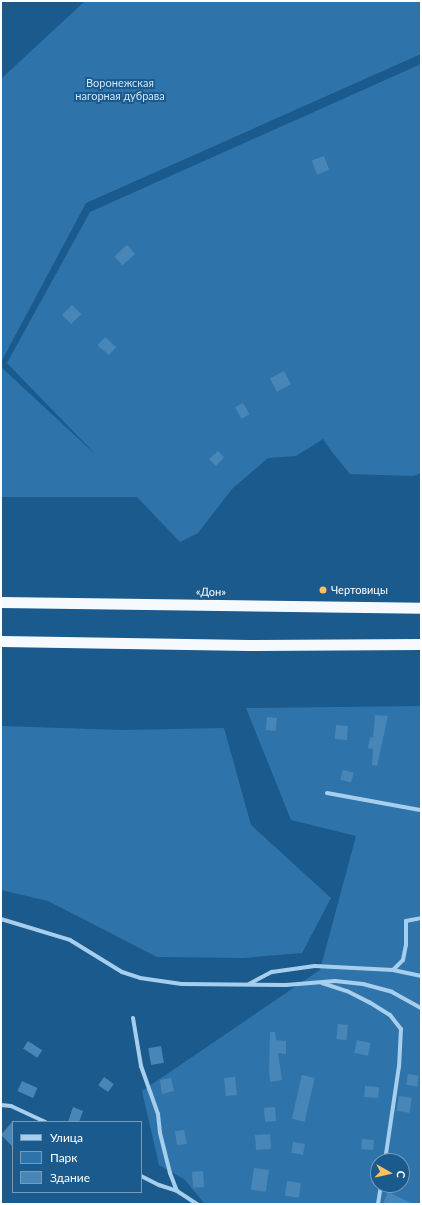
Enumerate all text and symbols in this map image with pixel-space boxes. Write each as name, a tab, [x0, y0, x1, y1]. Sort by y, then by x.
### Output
park label: Воронежская нагорная дубрава	[75, 77, 165, 103]
place label: Чертовицы	[331, 583, 388, 597]
street label: «Дон»	[196, 585, 226, 599]
marker: Чертовицы	[318, 585, 328, 595]
legend	[12, 1121, 142, 1193]
text: Улица	[50, 1130, 83, 1145]
text: Парк	[50, 1150, 78, 1165]
north arrow	[370, 1153, 410, 1193]
text: Здание	[50, 1170, 90, 1185]
text: С	[394, 1170, 408, 1179]

